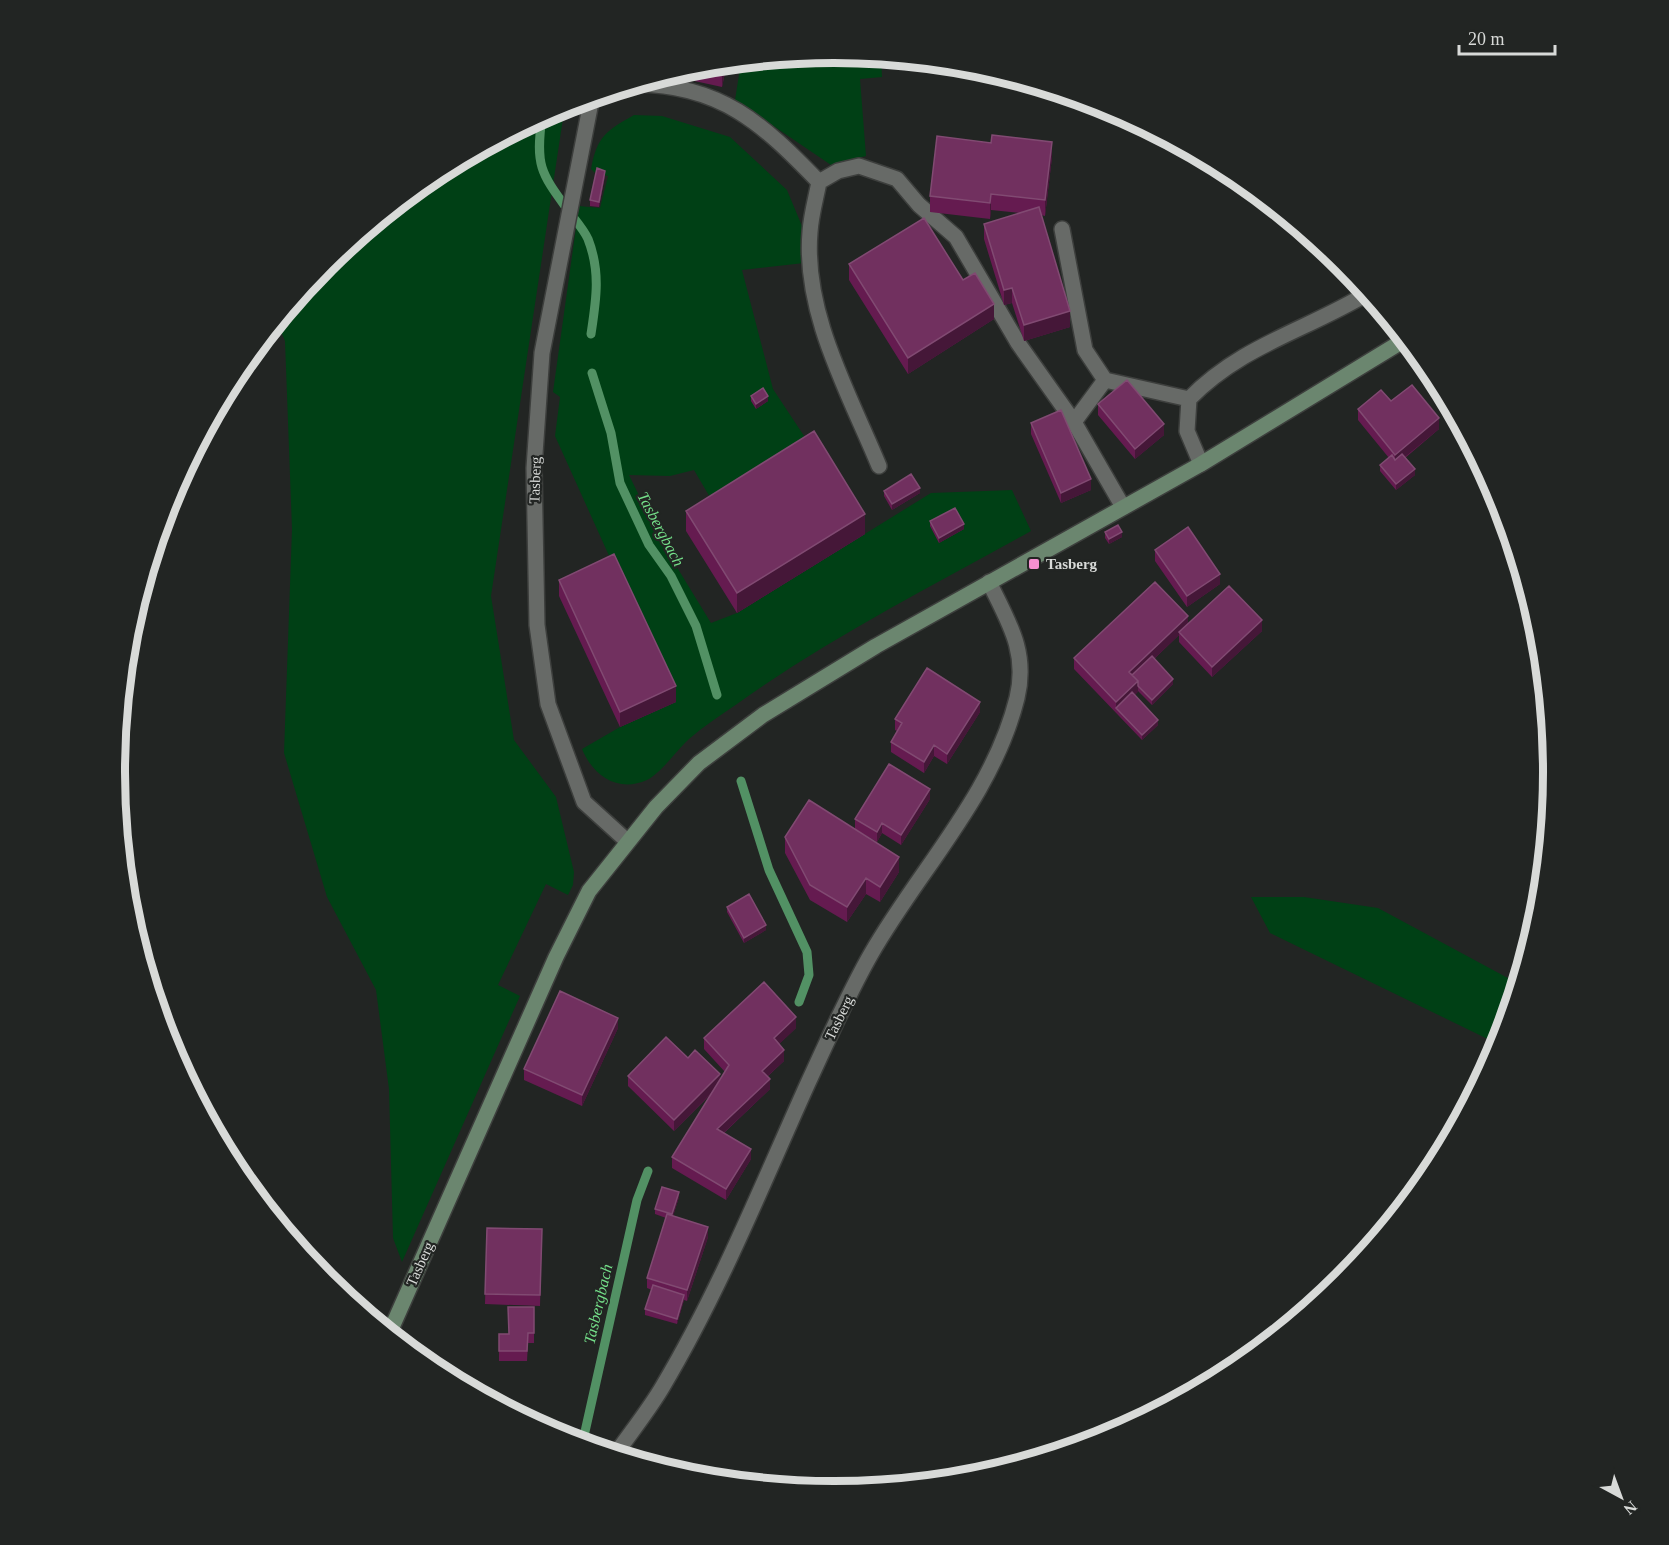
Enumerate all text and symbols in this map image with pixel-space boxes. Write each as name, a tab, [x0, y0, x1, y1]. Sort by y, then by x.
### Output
scale bar	[1459, 18, 1555, 56]
text: 20 m	[1468, 29, 1505, 49]
street label: Tasberg	[526, 456, 544, 504]
water label: Tasbergbach	[633, 489, 688, 569]
place label: Tasberg	[1046, 556, 1098, 572]
marker: Tasberg	[1027, 557, 1041, 571]
street label: Tasberg	[822, 993, 857, 1043]
street label: Tasberg	[403, 1239, 437, 1289]
water label: Tasbergbach	[581, 1262, 616, 1346]
north arrow	[1591, 1467, 1651, 1527]
text: N	[1620, 1498, 1640, 1518]

